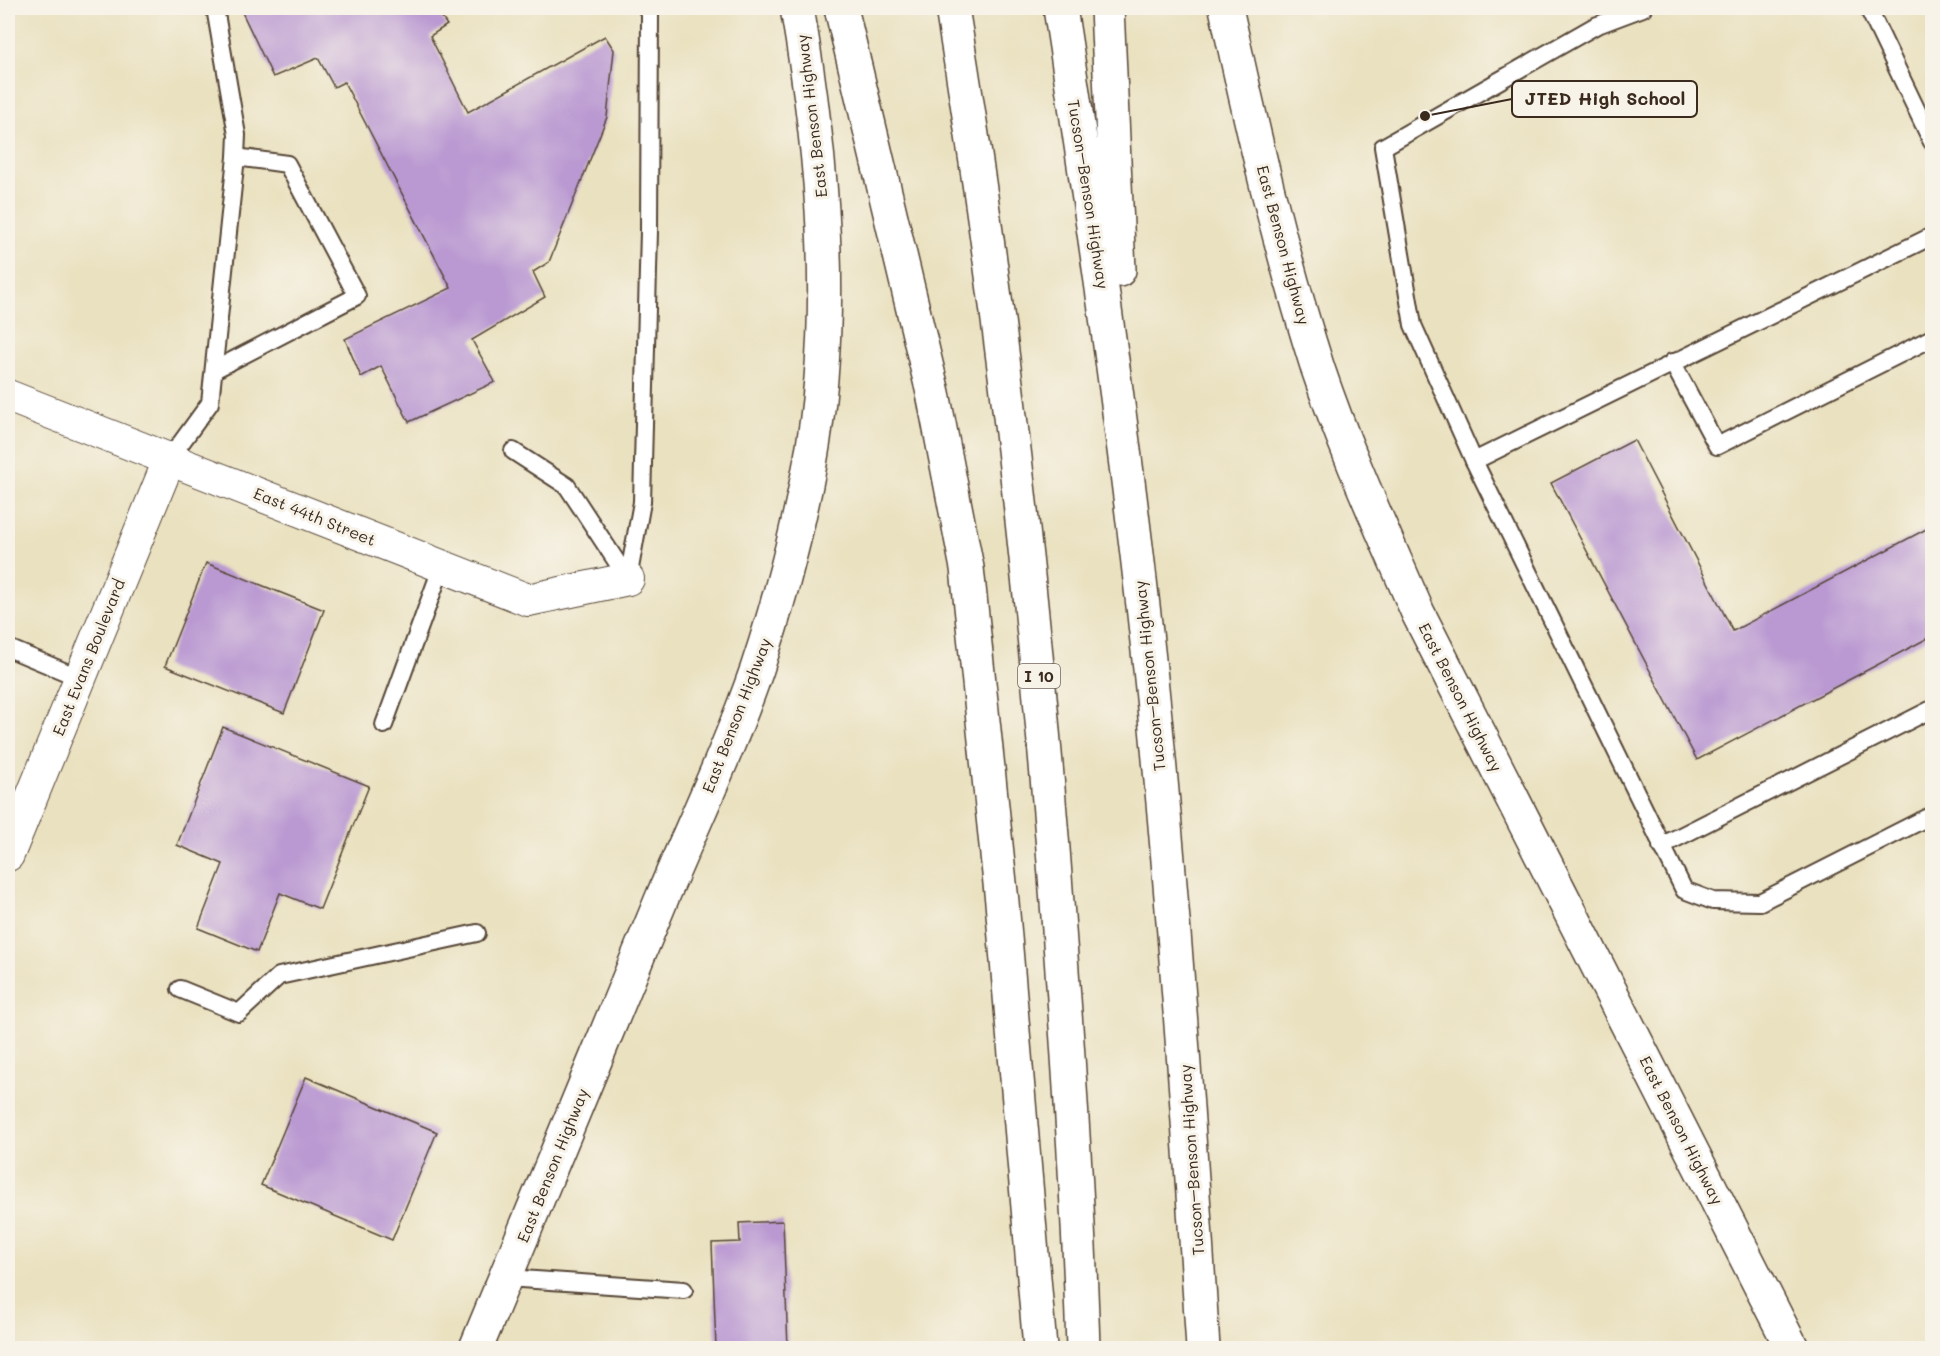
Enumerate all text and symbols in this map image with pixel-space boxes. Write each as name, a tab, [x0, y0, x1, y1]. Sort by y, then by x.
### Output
street label: East Benson Highway	[791, 33, 831, 199]
callout: JTED High School	[1512, 81, 1697, 117]
text: JTED High School	[1525, 86, 1685, 110]
street label: Tucson–Benson Highway	[1064, 98, 1114, 290]
street label: East Benson Highway	[1253, 163, 1315, 327]
street label: East 44th Street	[251, 482, 379, 550]
street label: East Evans Boulevard	[47, 576, 129, 738]
street label: Tucson–Benson Highway	[1129, 580, 1169, 772]
street label: East Benson Highway	[1414, 619, 1508, 775]
street label: East Benson Highway	[697, 635, 775, 795]
road number: I 10	[1018, 664, 1060, 688]
street label: East Benson Highway	[1635, 1052, 1729, 1208]
street label: Tucson–Benson Highway	[1174, 1064, 1208, 1256]
street label: East Benson Highway	[511, 1085, 593, 1245]

